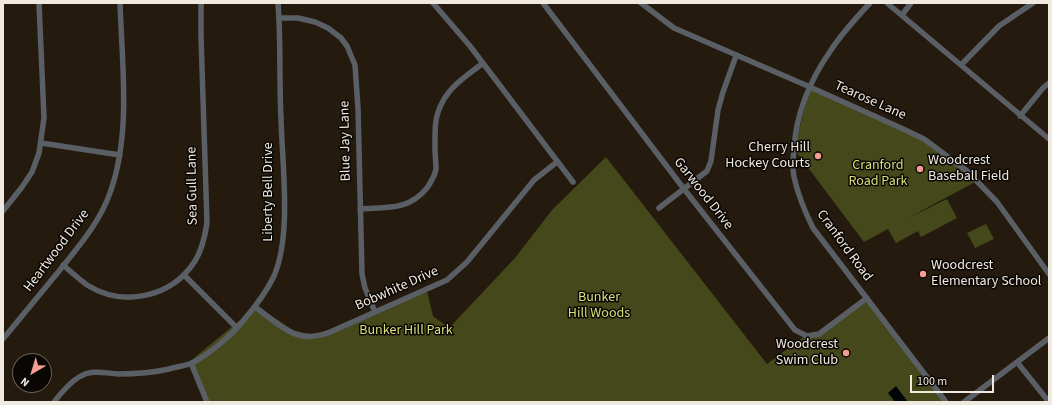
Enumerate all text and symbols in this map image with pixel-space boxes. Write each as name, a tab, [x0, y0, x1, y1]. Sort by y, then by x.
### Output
street label: Tearose Lane	[832, 78, 908, 124]
street label: Blue Jay Lane	[337, 100, 355, 182]
place label: Cherry Hill Hockey Courts	[725, 140, 810, 172]
street label: Liberty Bell Drive	[261, 142, 277, 242]
street label: Sea Gull Lane	[184, 146, 202, 226]
marker: Cherry Hill Hockey Courts	[813, 151, 823, 161]
place label: Woodcrest Baseball Field	[928, 153, 1009, 186]
street label: Garwood Drive	[670, 155, 736, 233]
park label: Cranford Road Park	[848, 158, 908, 190]
marker: Woodcrest Baseball Field	[915, 164, 925, 174]
street label: Heartwood Drive	[21, 207, 93, 295]
street label: Cranford Road	[812, 207, 876, 285]
place label: Woodcrest Elementary School	[931, 258, 1041, 290]
street label: Bobwhite Drive	[353, 263, 441, 315]
marker: Woodcrest Elementary School	[918, 269, 928, 279]
park label: Bunker Hill Woods	[568, 290, 630, 322]
park label: Bunker Hill Park	[359, 323, 453, 339]
place label: Woodcrest Swim Club	[776, 337, 838, 370]
marker: Woodcrest Swim Club	[841, 348, 851, 358]
north arrow	[12, 353, 52, 393]
scale bar	[912, 367, 996, 393]
text: 100 m	[917, 373, 947, 390]
text: N	[17, 374, 32, 390]

